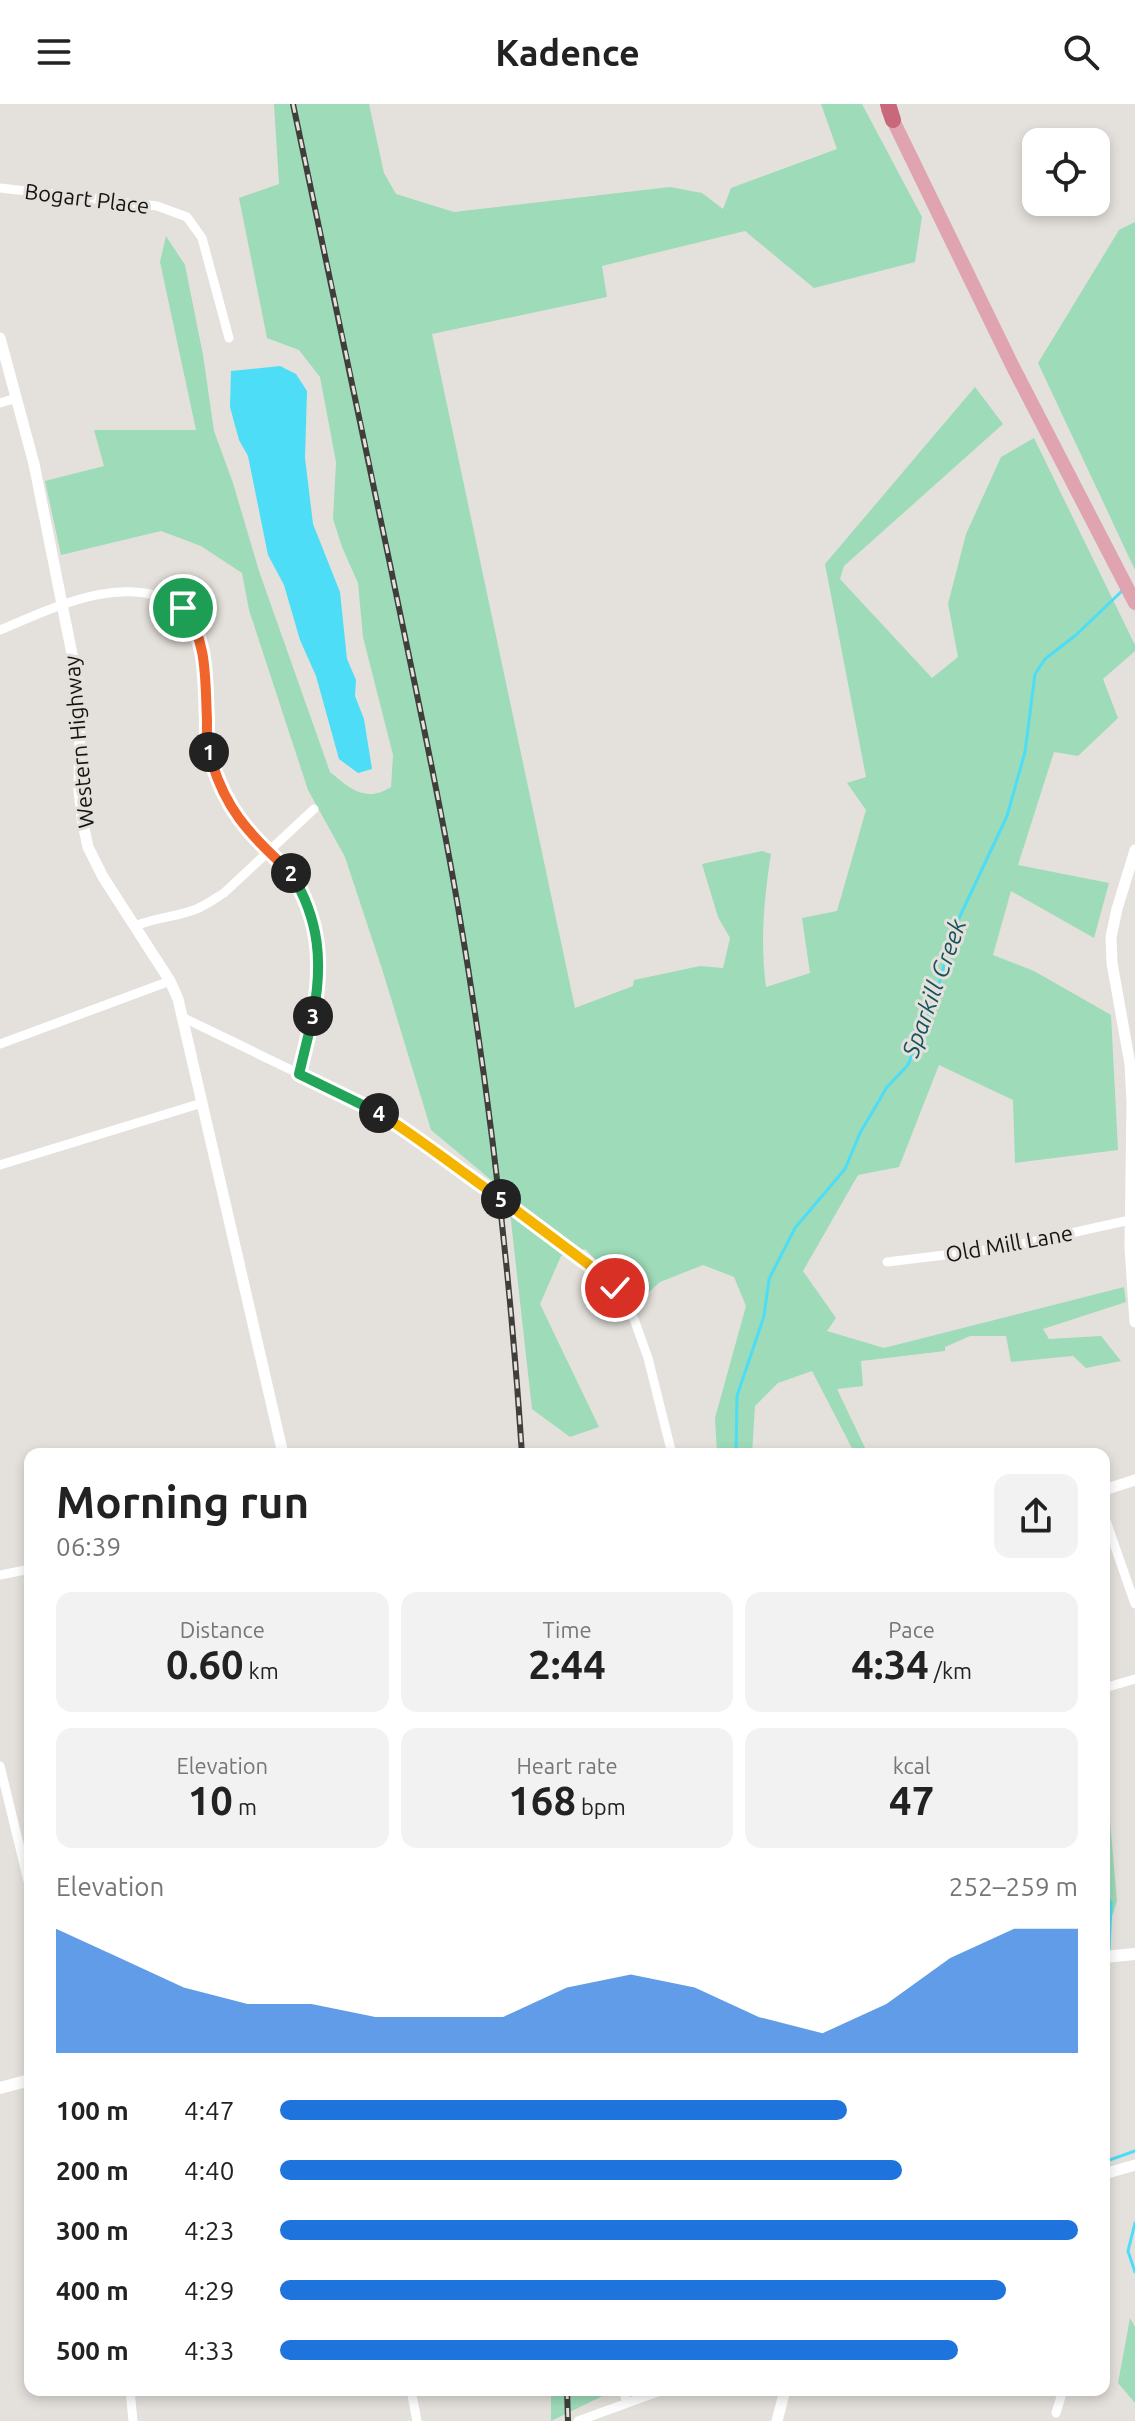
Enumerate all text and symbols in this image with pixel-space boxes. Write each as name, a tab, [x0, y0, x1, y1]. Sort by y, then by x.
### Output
icon: menu	[32, 30, 76, 74]
icon: search	[1059, 30, 1103, 74]
text: Kadence	[495, 32, 640, 73]
map controls	[1022, 128, 1110, 216]
button: locate	[1022, 128, 1110, 216]
street label: Bogart Place	[23, 178, 151, 218]
pin	[149, 574, 217, 642]
icon: arrive	[161, 586, 205, 630]
street label: Western Highway	[58, 654, 98, 829]
pin: 1	[189, 732, 229, 772]
text: 1	[203, 739, 215, 764]
pin: 2	[271, 853, 311, 893]
text: 2	[285, 860, 297, 885]
water label: Sparkill Creek	[896, 915, 972, 1062]
pin: 3	[293, 996, 333, 1036]
text: 3	[307, 1003, 319, 1028]
pin: 4	[359, 1093, 399, 1133]
text: 4	[373, 1100, 385, 1125]
pin: 5	[481, 1179, 521, 1219]
text: 5	[495, 1186, 507, 1211]
street label: Old Mill Lane	[943, 1219, 1075, 1267]
pin	[581, 1254, 649, 1322]
icon: check	[593, 1266, 637, 1310]
button: share	[994, 1474, 1078, 1558]
text: Morning run	[56, 1477, 309, 1526]
text: 06:39	[56, 1532, 121, 1561]
text: Distance	[180, 1617, 265, 1642]
text: Time	[542, 1617, 592, 1642]
text: Pace	[888, 1617, 935, 1642]
text: 0.60	[166, 1642, 244, 1687]
text: 2:44	[528, 1642, 606, 1687]
text: 4:34	[851, 1642, 929, 1687]
text: km	[244, 1658, 279, 1683]
text: /km	[929, 1658, 972, 1683]
text: Elevation	[176, 1753, 268, 1778]
text: Heart rate	[516, 1753, 618, 1778]
text: kcal	[893, 1753, 931, 1778]
text: 10	[188, 1778, 233, 1823]
text: 168	[508, 1778, 576, 1823]
text: 47	[889, 1778, 934, 1823]
text: m	[233, 1794, 257, 1819]
text: bpm	[576, 1794, 626, 1819]
text: Elevation	[56, 1872, 164, 1901]
text: 252–259 m	[949, 1872, 1078, 1901]
text: 100 m	[56, 2096, 129, 2125]
text: 4:47	[184, 2096, 234, 2125]
text: 200 m	[56, 2156, 129, 2185]
text: 4:40	[184, 2156, 234, 2185]
text: 300 m	[56, 2216, 129, 2245]
text: 4:23	[184, 2216, 234, 2245]
text: 400 m	[56, 2276, 129, 2305]
text: 4:29	[184, 2276, 234, 2305]
text: 500 m	[56, 2336, 129, 2365]
text: 4:33	[184, 2336, 234, 2365]

